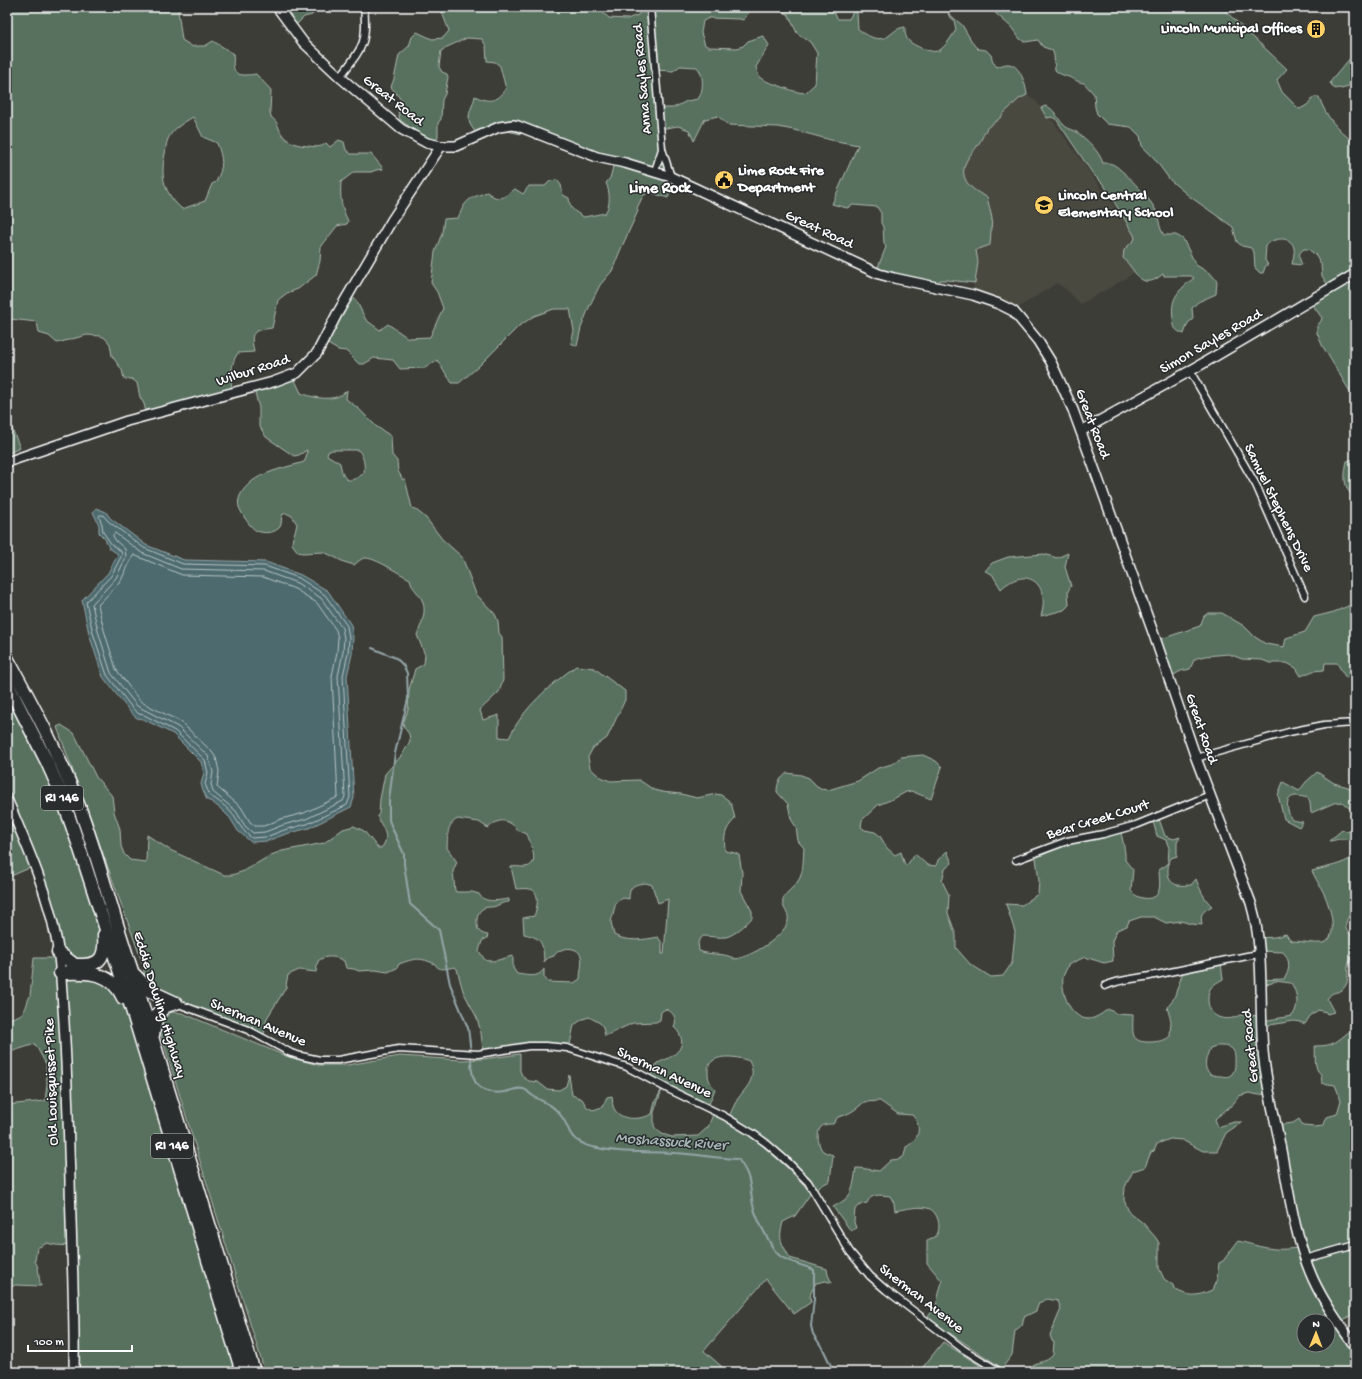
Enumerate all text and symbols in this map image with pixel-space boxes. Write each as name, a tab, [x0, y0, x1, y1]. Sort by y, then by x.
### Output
building icon: Lincoln Municipal Offices	[1305, 18, 1327, 40]
place label: Lincoln Municipal Offices	[1161, 20, 1303, 38]
street label: Anna Sayles Road	[629, 22, 657, 135]
street label: Great Road	[359, 71, 428, 131]
place label: Lime Rock Fire Department	[736, 162, 825, 197]
public building icon: Lime Rock Fire Department	[713, 169, 735, 191]
district label: Lime Rock	[629, 180, 693, 199]
place label: Lincoln Central Elementary School	[1058, 187, 1174, 222]
school or university icon: Lincoln Central Elementary School	[1033, 194, 1055, 216]
street label: Great Road	[782, 206, 857, 254]
street label: Simon Sayles Road	[1157, 305, 1266, 379]
street label: Wilbur Road	[214, 350, 293, 391]
street label: Great Road	[1070, 387, 1114, 463]
street label: Samuel Stephens Drive	[1239, 441, 1317, 575]
street label: Great Road	[1181, 691, 1222, 768]
road number: RI 146	[41, 786, 83, 810]
street label: Bear Creek Court	[1044, 795, 1153, 844]
street label: Eddie Dowling Highway	[128, 930, 190, 1081]
street label: Sherman Avenue	[207, 995, 309, 1051]
street label: Great Road	[1238, 1007, 1264, 1083]
street label: Old Louisquisset Pike	[41, 1018, 63, 1146]
street label: Sherman Avenue	[614, 1043, 715, 1103]
water label: Moshassuck River	[615, 1130, 730, 1157]
road number: RI 146	[151, 1134, 193, 1158]
street label: Sherman Avenue	[875, 1260, 967, 1338]
north arrow	[1296, 1313, 1336, 1353]
text: N	[1312, 1319, 1320, 1331]
scale bar	[28, 1327, 132, 1353]
text: 100 m	[33, 1336, 64, 1350]

